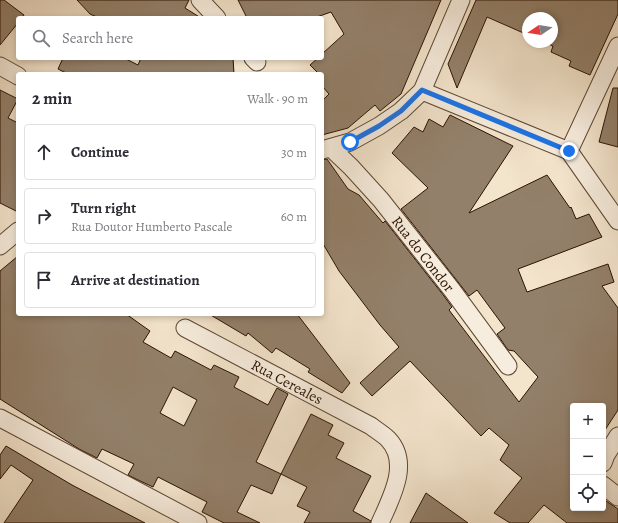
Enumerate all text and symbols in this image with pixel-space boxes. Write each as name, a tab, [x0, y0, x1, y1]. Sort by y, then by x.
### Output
north arrow	[522, 12, 558, 48]
search box	[16, 16, 324, 60]
icon: search	[30, 27, 52, 49]
text: Search here	[62, 28, 133, 48]
text: 2 min	[32, 87, 72, 110]
text: Walk · 90 m	[247, 90, 308, 107]
route start	[341, 133, 359, 151]
icon: ahead	[33, 141, 55, 163]
text: Continue	[71, 142, 129, 162]
route end	[560, 142, 578, 160]
text: 30 m	[281, 144, 307, 161]
text: Turn right	[71, 198, 136, 218]
icon: right	[33, 205, 55, 227]
text: 60 m	[281, 208, 307, 225]
street label: Rua do Condor	[387, 212, 459, 296]
text: Rua Doutor Humberto Pascale	[71, 218, 232, 235]
icon: arrive	[33, 269, 55, 291]
text: Arrive at destination	[71, 270, 200, 290]
street label: Rua Cereales	[248, 355, 326, 409]
map controls	[570, 403, 606, 511]
button: +	[570, 403, 606, 439]
button: −	[570, 439, 606, 475]
button: locate	[570, 475, 606, 511]

